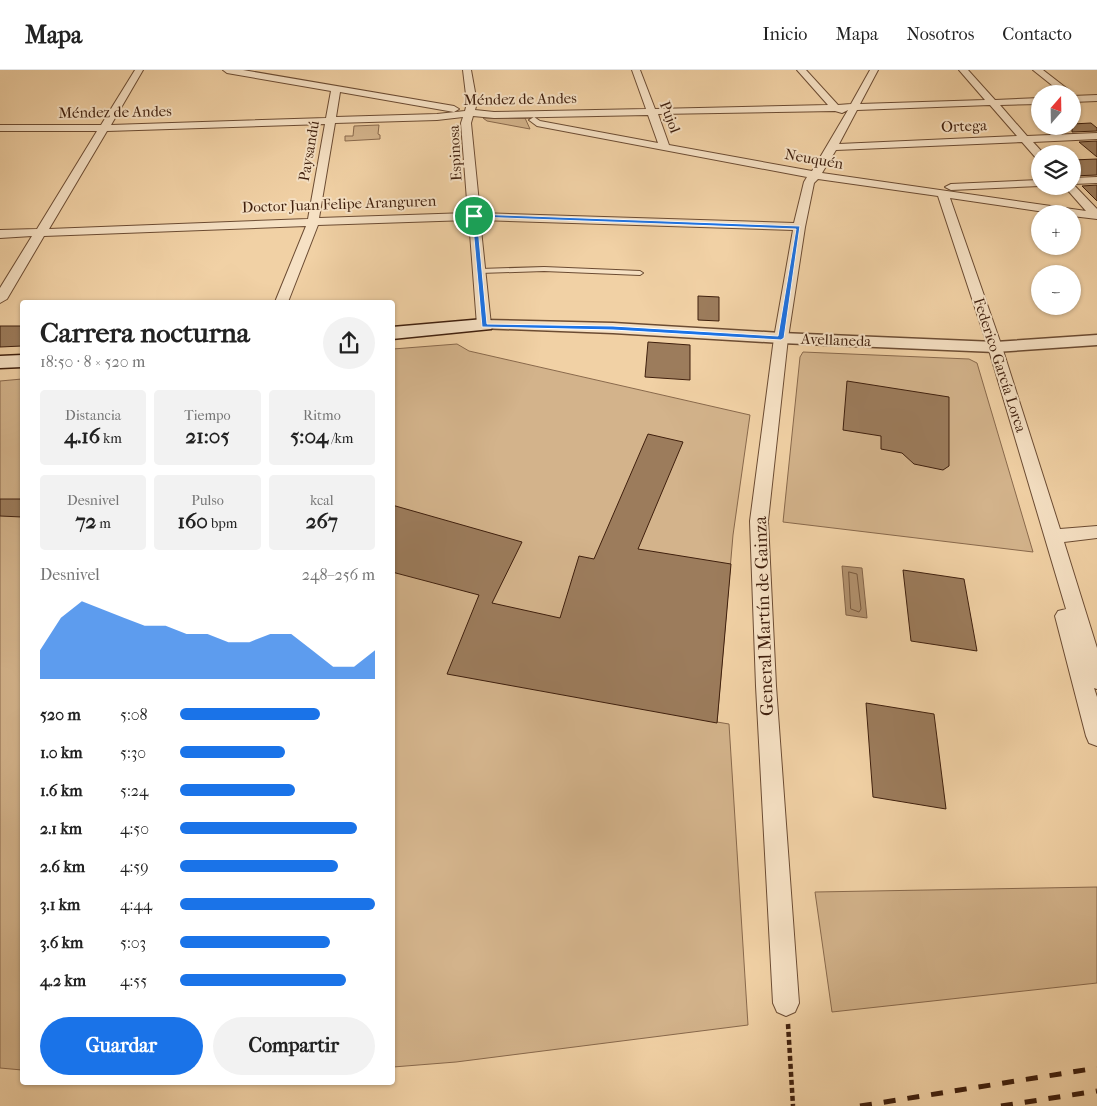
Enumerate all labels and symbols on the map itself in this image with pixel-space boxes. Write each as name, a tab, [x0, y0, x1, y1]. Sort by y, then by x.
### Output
north arrow	[1031, 85, 1081, 135]
street label: Méndez de Andes	[463, 89, 577, 109]
street label: Pujol	[656, 98, 684, 136]
street label: Méndez de Andes	[58, 102, 172, 122]
street label: Ortega	[941, 116, 988, 136]
street label: Paysandú	[295, 119, 323, 183]
street label: Espinosa	[444, 124, 465, 181]
street label: Neuquén	[783, 145, 845, 173]
street label: Doctor Juan Felipe Aranguren	[242, 192, 437, 216]
pin	[453, 195, 495, 237]
street label: Federico García Lorca	[970, 295, 1031, 436]
street label: Avellaneda	[800, 330, 873, 350]
street label: General Martín de Gainza	[750, 515, 778, 716]

